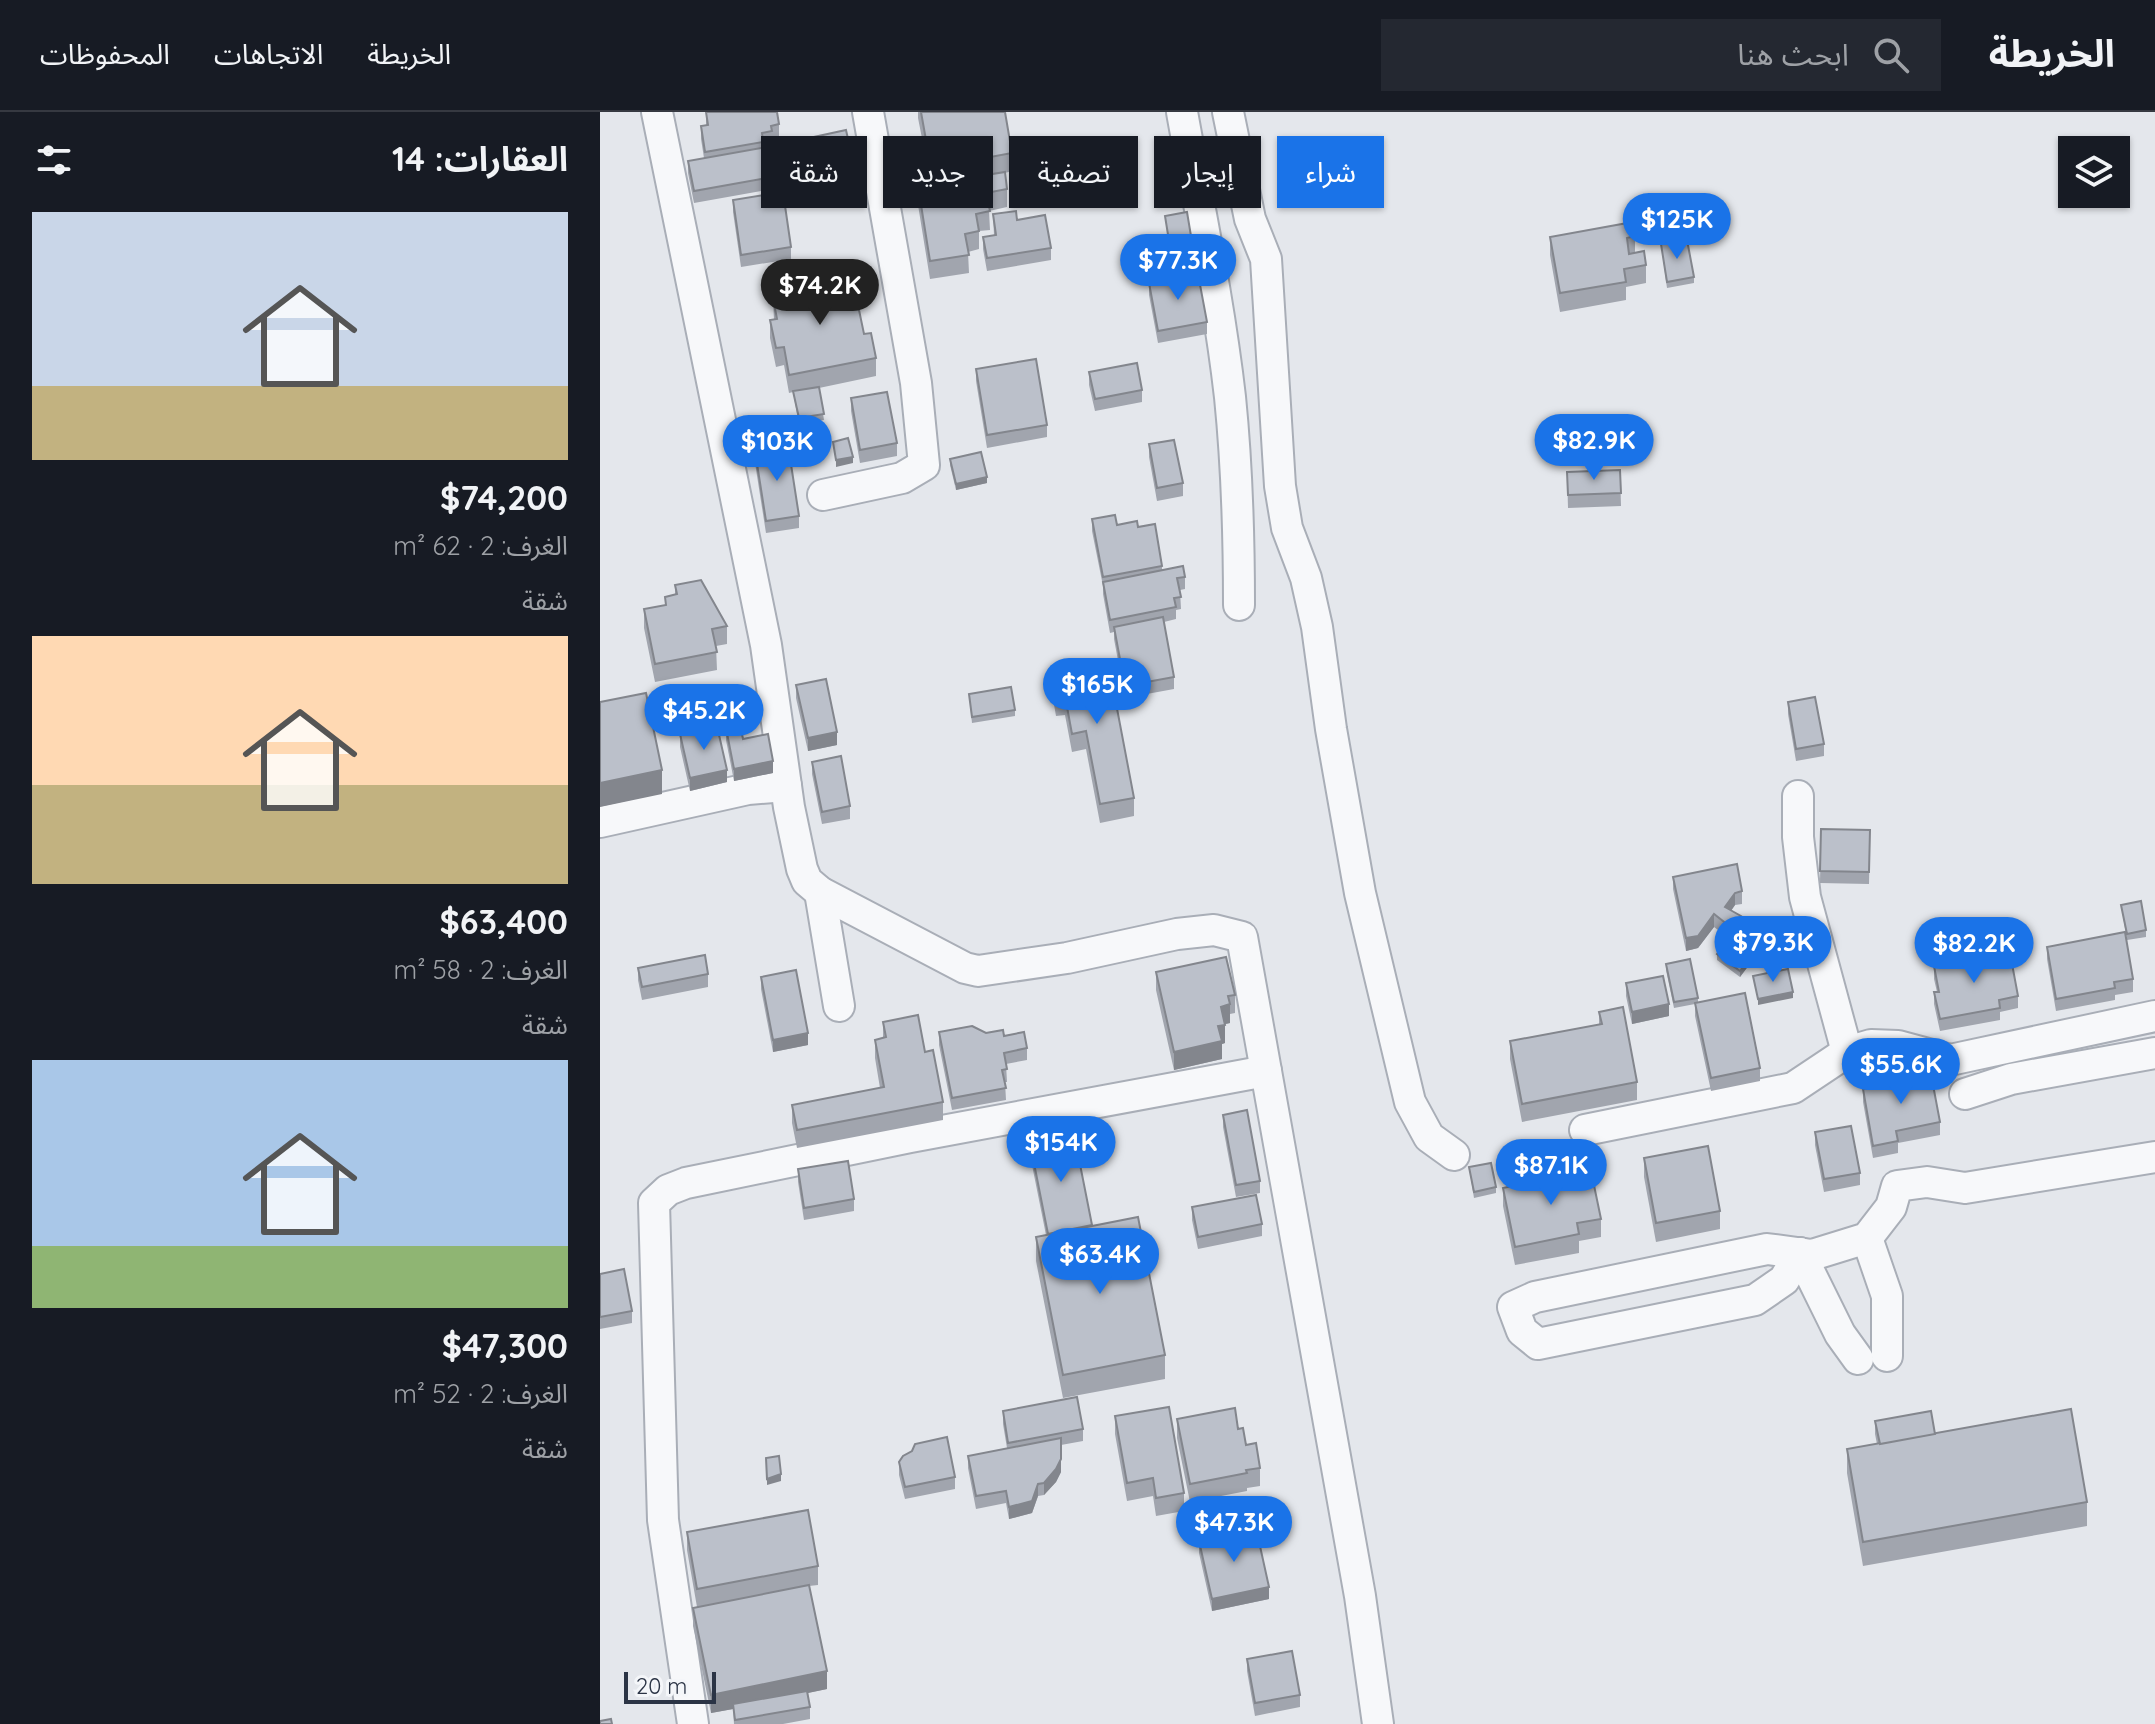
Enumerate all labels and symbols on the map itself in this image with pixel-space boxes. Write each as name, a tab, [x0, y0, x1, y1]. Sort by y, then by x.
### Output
pin: $125K	[1621, 193, 1733, 261]
pin: $77.3K	[1113, 234, 1243, 302]
pin: $74.2K	[755, 259, 885, 327]
pin: $82.9K	[1529, 414, 1659, 482]
pin: $103K	[721, 415, 833, 483]
pin: $165K	[1041, 658, 1153, 726]
pin: $45.2K	[639, 684, 769, 752]
pin: $79.3K	[1708, 916, 1838, 984]
pin: $82.2K	[1909, 917, 2039, 985]
pin: $55.6K	[1836, 1038, 1966, 1106]
pin: $154K	[1005, 1116, 1117, 1184]
pin: $87.1K	[1486, 1139, 1616, 1207]
pin: $63.4K	[1035, 1228, 1165, 1296]
pin: $47.3K	[1169, 1496, 1299, 1564]
scale bar	[624, 1668, 716, 1704]

